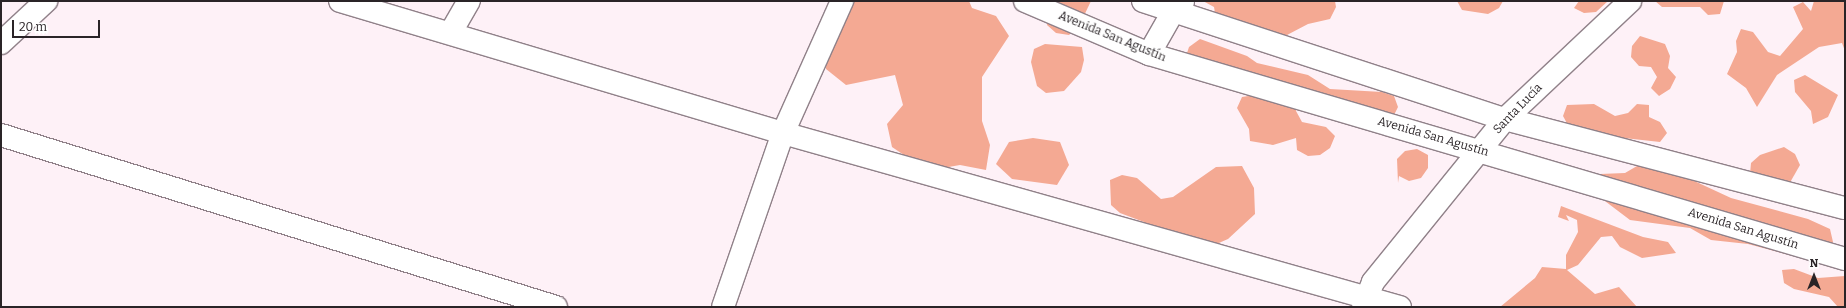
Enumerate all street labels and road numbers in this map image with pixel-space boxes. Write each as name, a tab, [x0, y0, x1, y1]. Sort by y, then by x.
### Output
street label: Avenida San Agustín	[1056, 9, 1168, 65]
street label: Santa Lucía	[1491, 81, 1545, 137]
street label: Avenida San Agustín	[1376, 114, 1490, 160]
street label: Avenida San Agustín	[1686, 205, 1800, 253]

